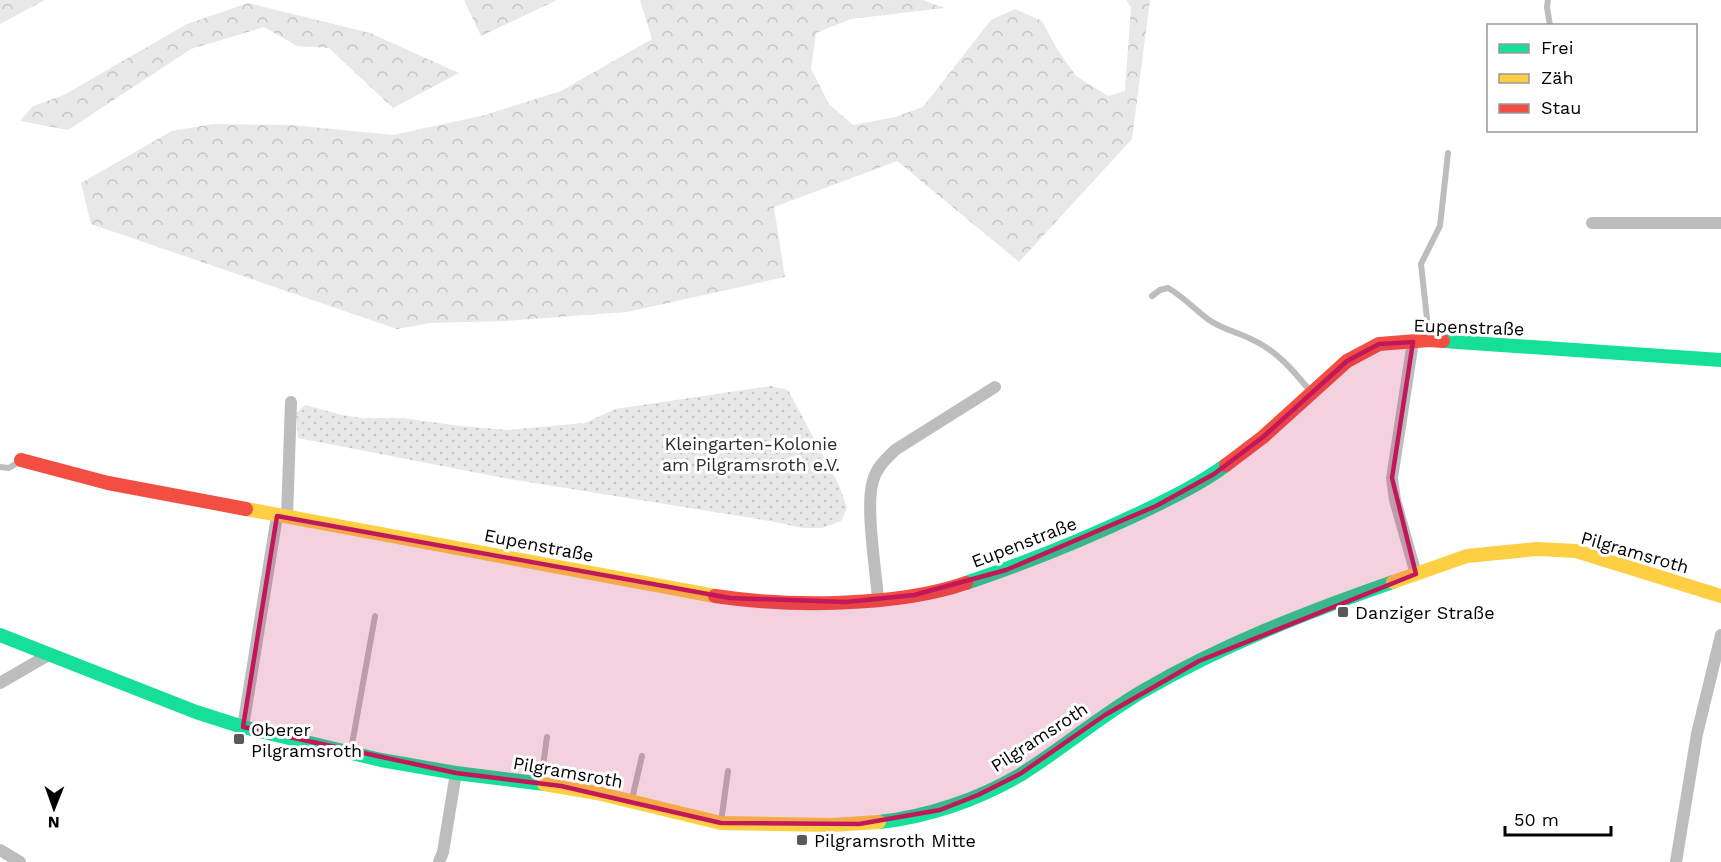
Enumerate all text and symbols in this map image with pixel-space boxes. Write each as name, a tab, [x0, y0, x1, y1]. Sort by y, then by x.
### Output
legend	[1487, 24, 1697, 132]
text: Frei	[1541, 37, 1573, 58]
text: Zäh	[1541, 67, 1574, 88]
text: Stau	[1541, 97, 1581, 118]
street label: Eupenstraße	[1413, 315, 1525, 339]
park label: Kleingarten-Kolonie am Pilgramsroth e.V.	[662, 433, 840, 475]
street label: Eupenstraße	[968, 512, 1080, 572]
street label: Eupenstraße	[483, 524, 595, 566]
street label: Pilgramsroth	[1579, 527, 1691, 577]
place label: Danziger Straße	[1355, 602, 1495, 623]
marker: Danziger Straße	[1336, 605, 1350, 619]
street label: Pilgramsroth	[987, 698, 1091, 776]
place label: Oberer Pilgramsroth	[251, 719, 362, 761]
marker: Oberer Pilgramsroth	[232, 732, 246, 746]
street label: Pilgramsroth	[511, 752, 625, 792]
north arrow	[24, 778, 84, 838]
scale bar	[1505, 799, 1612, 837]
text: 50 m	[1514, 809, 1559, 830]
text: N	[48, 813, 60, 832]
place label: Pilgramsroth Mitte	[814, 830, 976, 851]
marker: Pilgramsroth Mitte	[795, 833, 809, 847]

